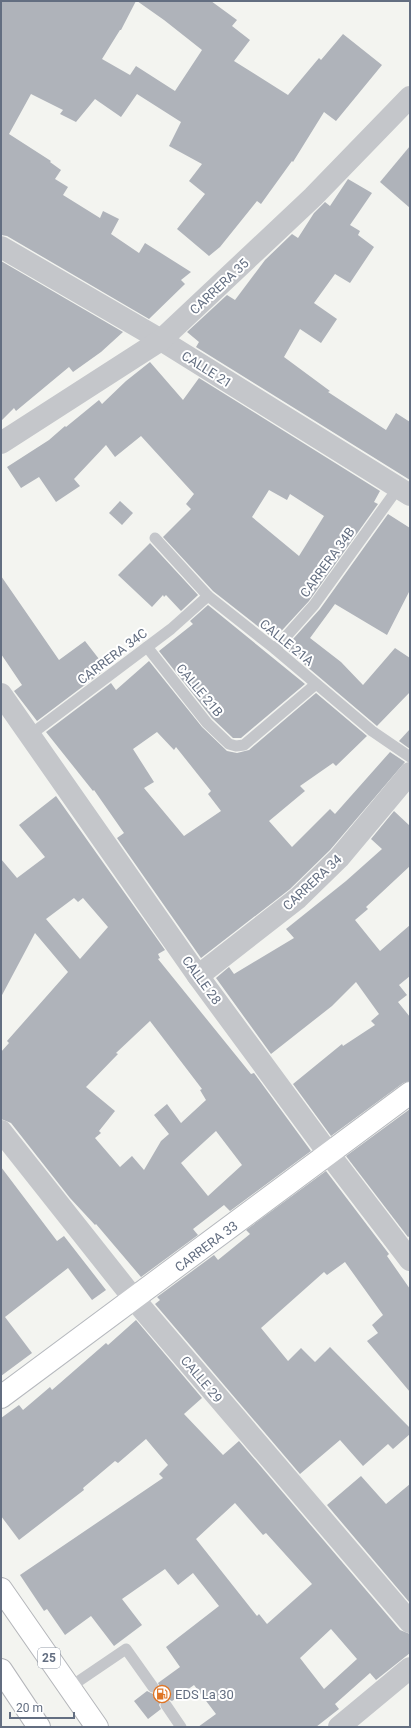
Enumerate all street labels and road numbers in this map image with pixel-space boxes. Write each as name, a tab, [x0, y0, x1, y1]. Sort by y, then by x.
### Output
street label: CARRERA 35	[187, 255, 252, 317]
street label: CALLE 21	[179, 348, 235, 391]
street label: CARRERA 34B	[297, 524, 358, 600]
street label: CALLE 21A	[257, 616, 317, 669]
street label: CARRERA 34C	[75, 625, 150, 687]
street label: CALLE 21B	[173, 661, 226, 720]
street label: CARRERA 34	[280, 851, 345, 913]
street label: CALLE 28	[179, 953, 224, 1007]
street label: CARRERA 33	[172, 1218, 241, 1275]
street label: CALLE 29	[178, 1353, 225, 1406]
road number: 25	[38, 1648, 60, 1668]

